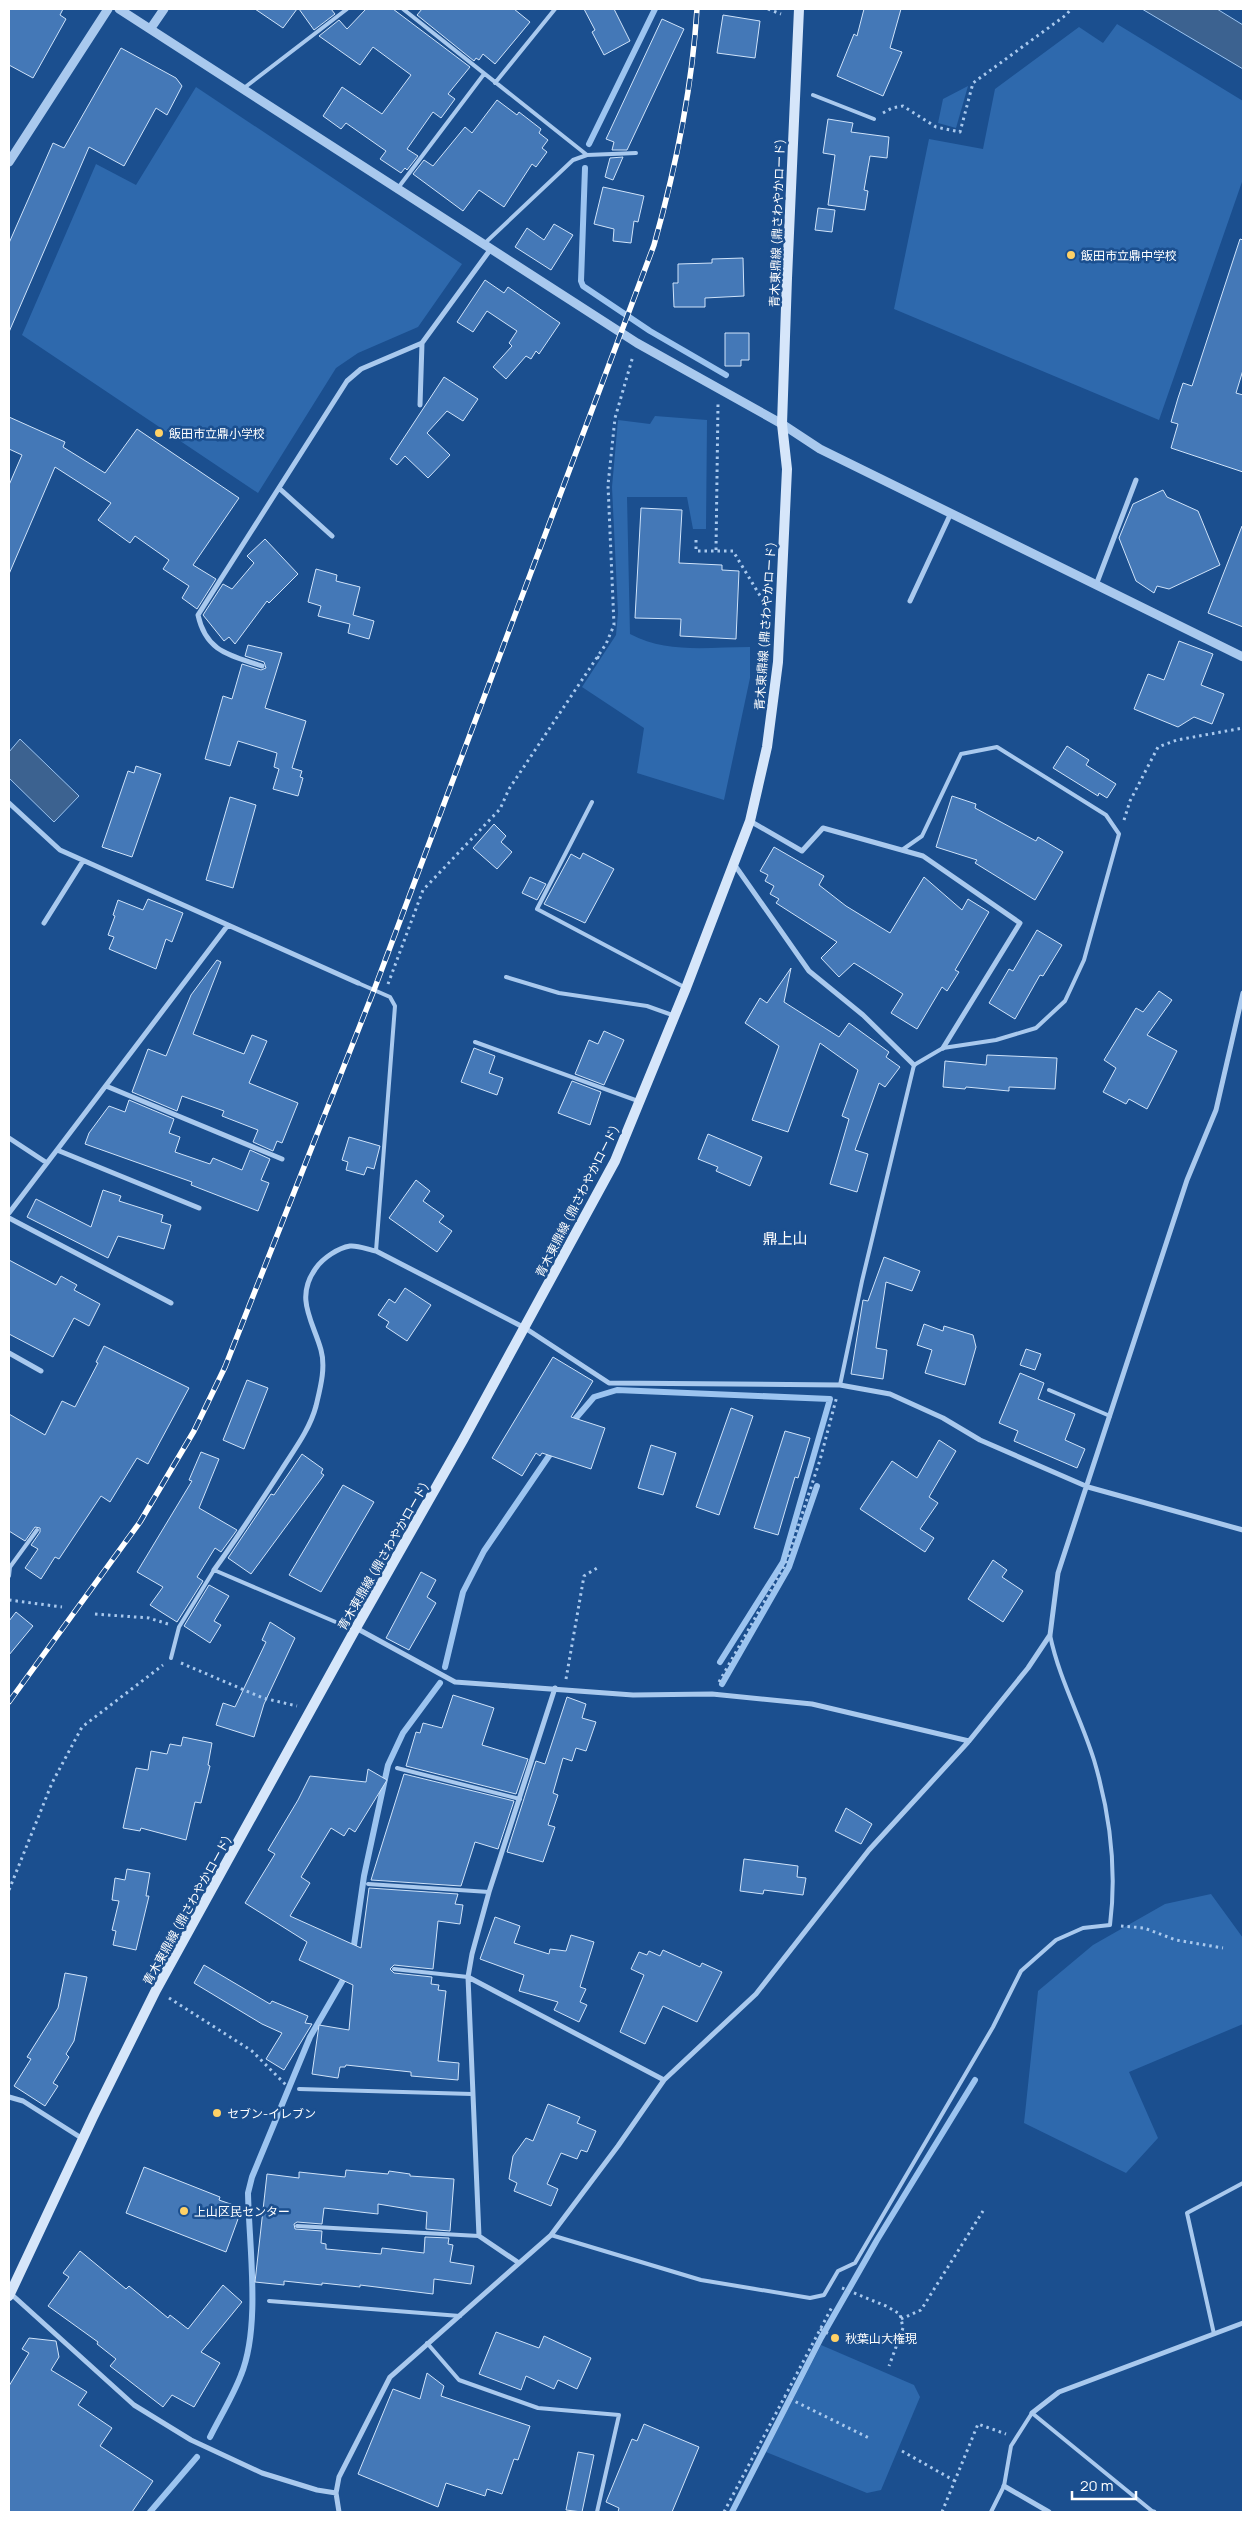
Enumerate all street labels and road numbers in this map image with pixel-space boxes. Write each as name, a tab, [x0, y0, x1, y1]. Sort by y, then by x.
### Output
street label: 青木東鼎線 (鼎さわやかロード)	[766, 138, 788, 308]
street label: 青木東鼎線 (鼎さわやかロード)	[751, 541, 779, 711]
street label: 青木東鼎線 (鼎さわやかロード)	[531, 1122, 623, 1280]
street label: 青木東鼎線 (鼎さわやかロード)	[333, 1479, 433, 1633]
street label: 青木東鼎線 (鼎さわやかロード)	[139, 1832, 235, 1988]

